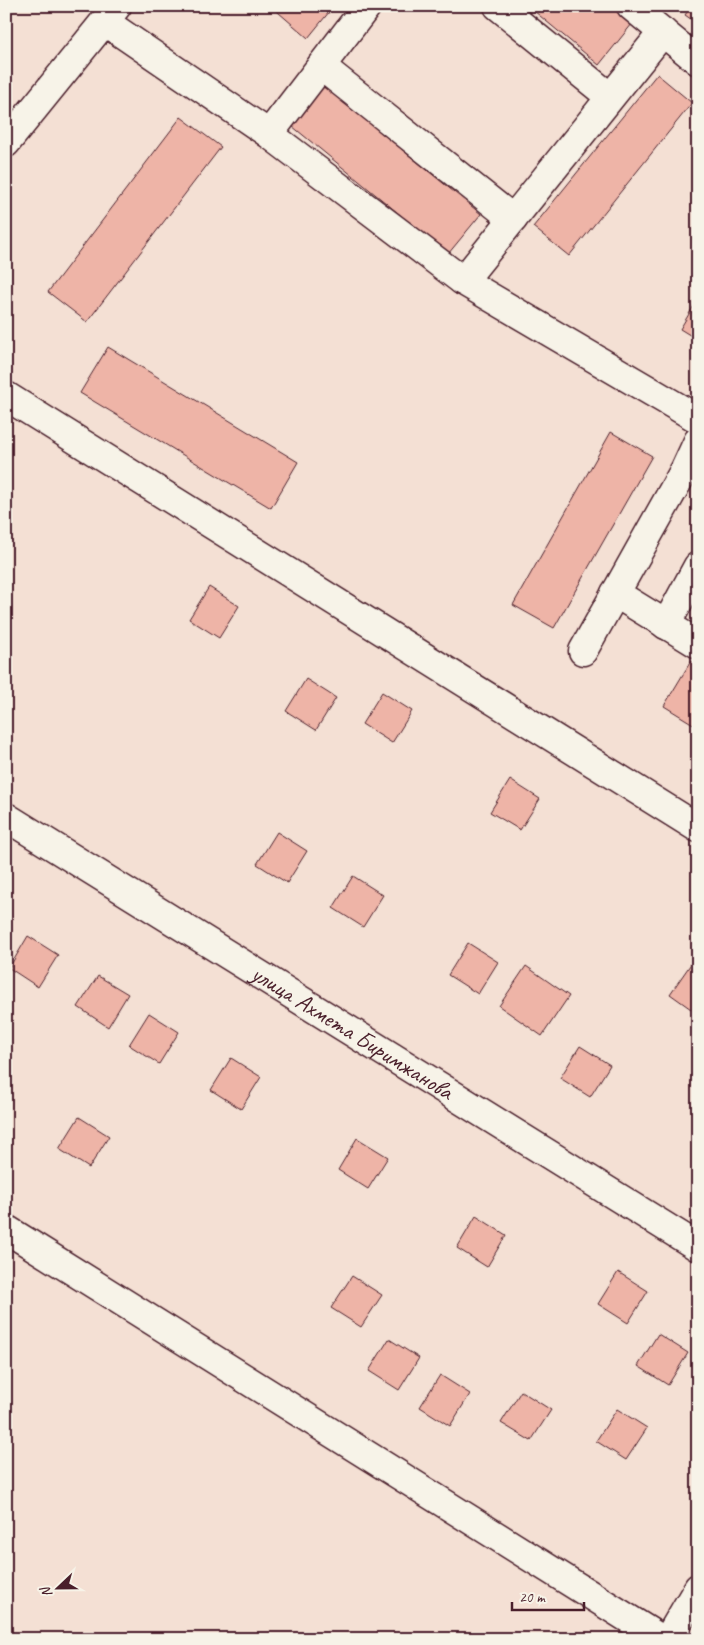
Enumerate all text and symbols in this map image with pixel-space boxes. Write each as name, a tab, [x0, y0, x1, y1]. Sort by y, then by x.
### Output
street label: улица Ахмета Биримжанова	[244, 957, 460, 1107]
north arrow	[32, 1562, 82, 1612]
scale bar	[512, 1580, 584, 1612]
text: N	[36, 1583, 56, 1600]
text: 20 m	[519, 1588, 546, 1607]

